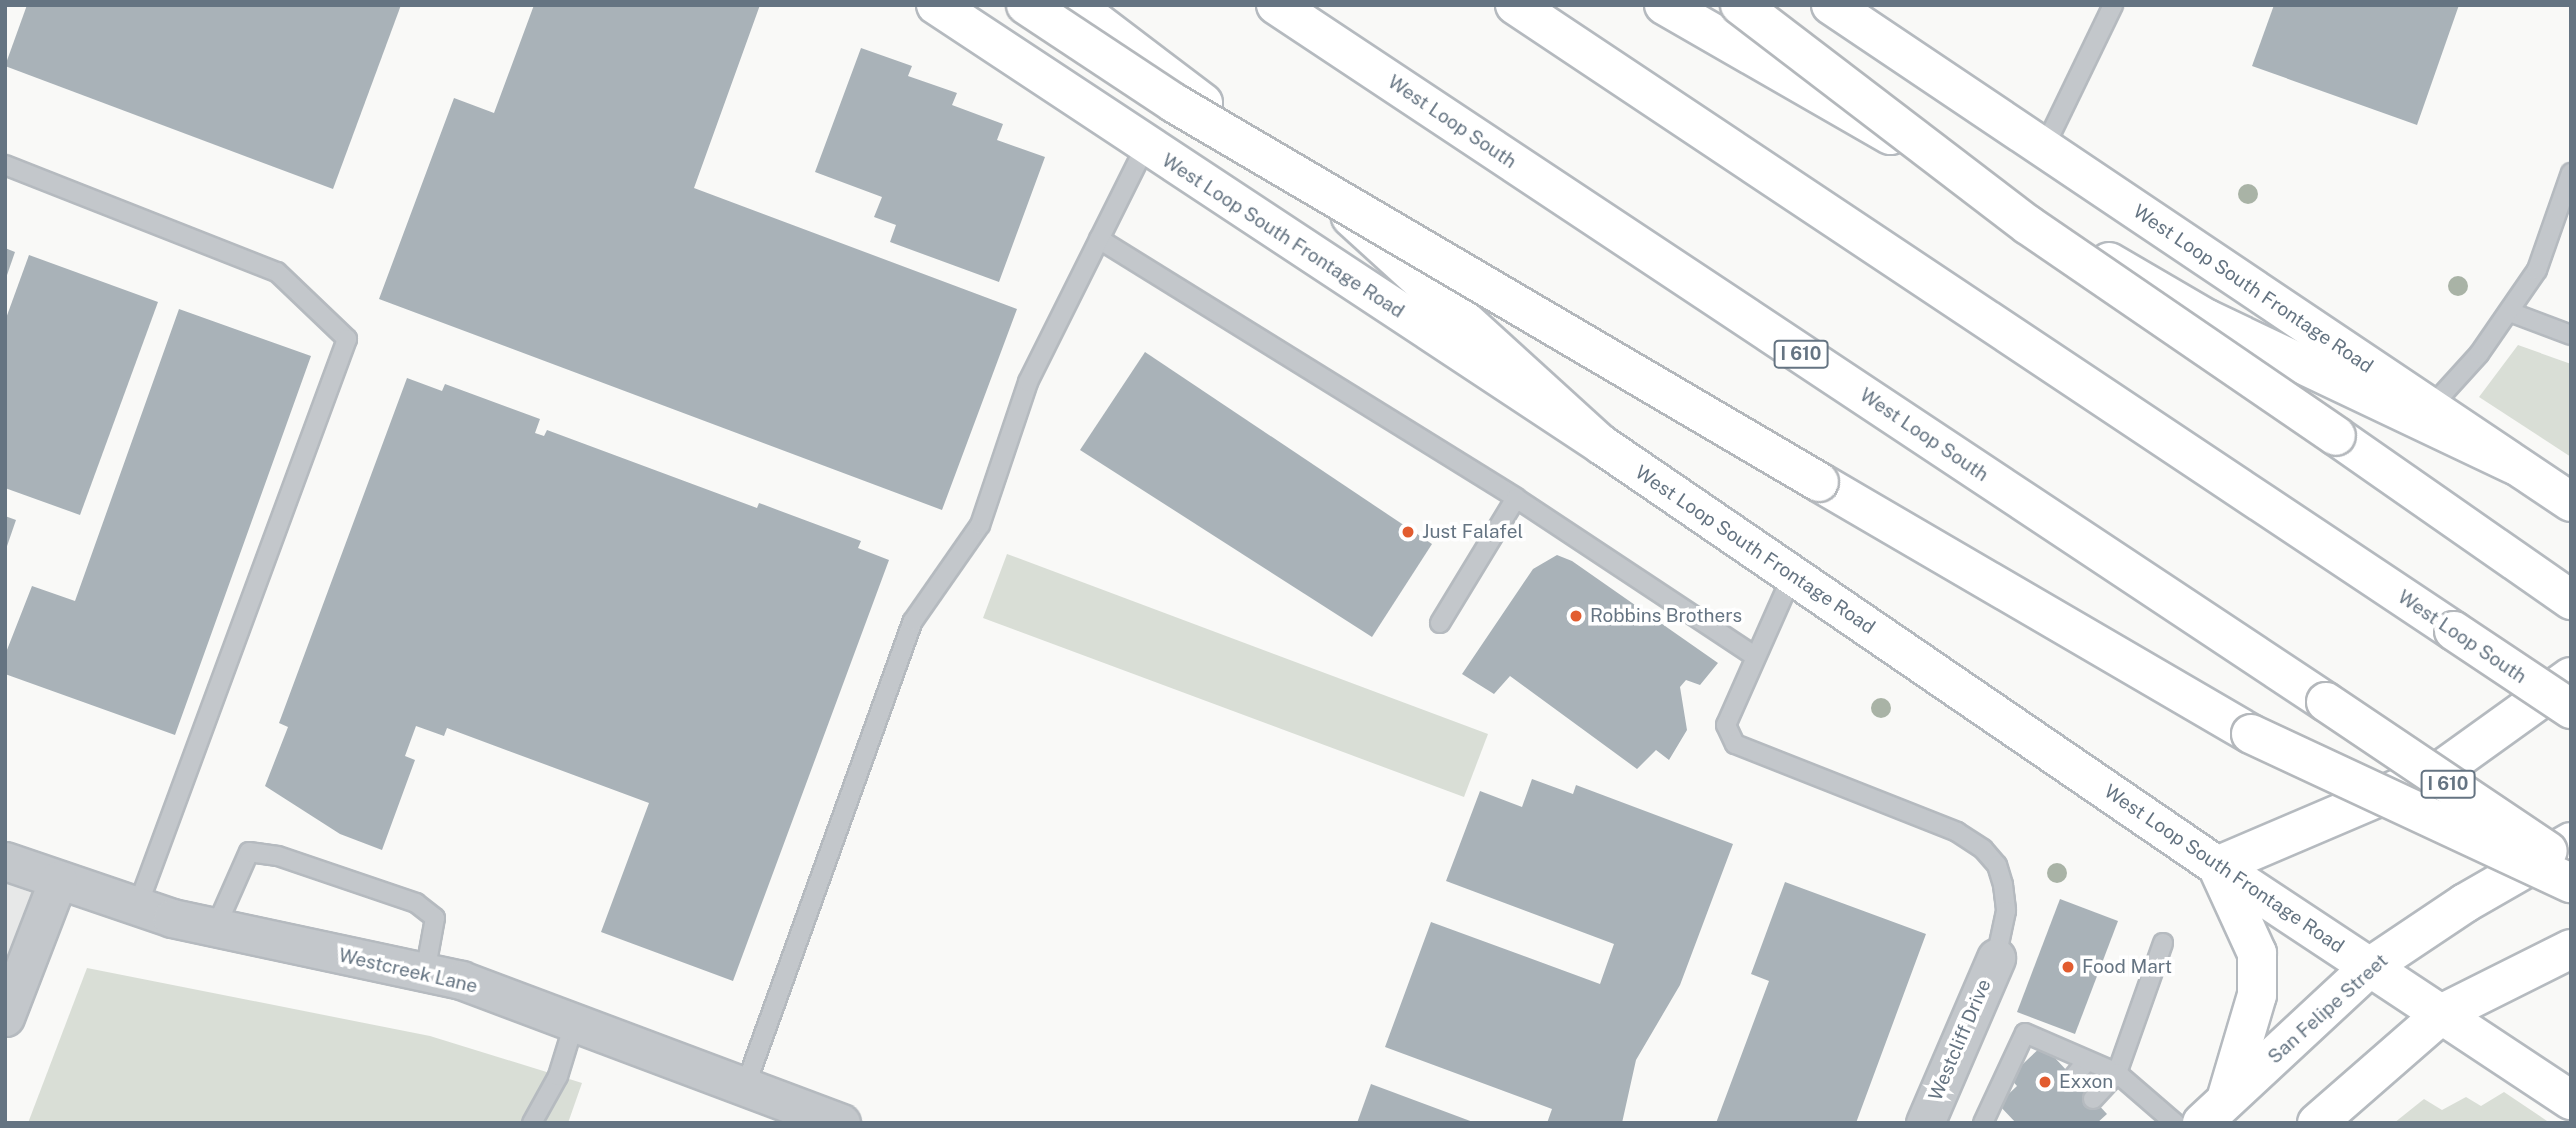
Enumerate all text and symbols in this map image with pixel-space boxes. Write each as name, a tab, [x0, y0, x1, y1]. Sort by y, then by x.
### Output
street label: West Loop South	[1383, 71, 1521, 173]
street label: West Loop South Frontage Road	[1158, 149, 1408, 323]
street label: West Loop South Frontage Road	[2129, 200, 2377, 378]
road number: I 610	[1773, 340, 1829, 368]
street label: West Loop South	[1855, 384, 1993, 486]
street label: West Loop South Frontage Road	[1631, 461, 1879, 639]
place label: Just Falafel	[1422, 521, 1523, 543]
marker: Just Falafel	[1400, 524, 1416, 540]
street label: West Loop South	[2393, 586, 2531, 688]
place label: Robbins Brothers	[1590, 605, 1742, 627]
marker: Robbins Brothers	[1568, 608, 1584, 624]
road number: I 610	[2420, 770, 2476, 798]
street label: West Loop South Frontage Road	[2100, 780, 2348, 958]
street label: Westcreek Lane	[336, 944, 480, 998]
street label: San Felipe Street	[2263, 949, 2393, 1069]
place label: Food Mart	[2082, 956, 2172, 978]
marker: Food Mart	[2060, 959, 2076, 975]
street label: Westcliff Drive	[1924, 976, 1996, 1104]
place label: Exxon	[2059, 1071, 2113, 1093]
marker: Exxon	[2037, 1074, 2053, 1090]

